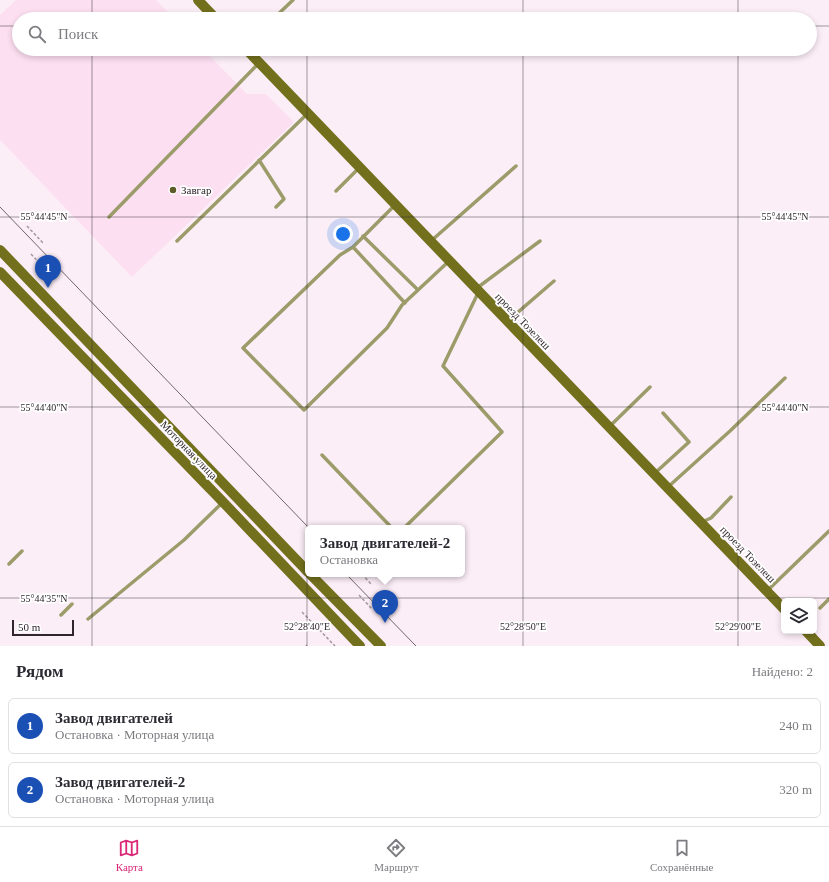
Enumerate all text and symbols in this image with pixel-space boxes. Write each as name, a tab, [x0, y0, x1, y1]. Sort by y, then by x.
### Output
search box	[12, 12, 817, 56]
icon: search	[26, 23, 48, 45]
text: Поиск	[58, 26, 98, 42]
place label: Завгар	[181, 184, 212, 196]
marker: Завгар	[168, 185, 178, 195]
text: 55°44'45"N	[20, 211, 68, 222]
text: 55°44'45"N	[761, 211, 809, 222]
your location	[333, 224, 353, 244]
pin: 1	[35, 255, 61, 288]
street label: проезд Тозелеш	[493, 290, 553, 352]
text: 55°44'40"N	[20, 402, 68, 413]
text: 55°44'40"N	[761, 402, 809, 413]
street label: Моторная улица	[158, 418, 220, 482]
street label: проезд Тозелеш	[718, 523, 778, 585]
popup	[305, 525, 465, 577]
text: Завод двигателей-2	[320, 535, 450, 551]
text: Остановка	[320, 552, 378, 567]
pin: 2	[372, 590, 398, 623]
text: 55°44'35"N	[20, 593, 68, 604]
map controls	[781, 598, 817, 634]
button: layers	[781, 598, 817, 634]
scale bar	[12, 618, 74, 637]
text: 50 m	[18, 621, 40, 633]
text: 52°28'40"E	[284, 621, 330, 632]
text: 52°28'50"E	[500, 621, 546, 632]
text: 52°29'00"E	[715, 621, 761, 632]
text: Рядом	[16, 662, 64, 681]
text: Найдено: 2	[752, 664, 813, 679]
text: Завод двигателей	[55, 710, 173, 726]
text: 1	[27, 718, 33, 733]
text: 240 m	[779, 718, 812, 733]
text: Остановка · Моторная улица	[55, 727, 214, 742]
text: Завод двигателей-2	[55, 774, 185, 790]
text: 2	[27, 782, 33, 797]
text: 320 m	[779, 782, 812, 797]
text: Остановка · Моторная улица	[55, 791, 214, 806]
tab: Карта	[116, 837, 143, 873]
tab: Маршрут	[374, 837, 419, 873]
tab: Сохранённые	[650, 837, 713, 873]

